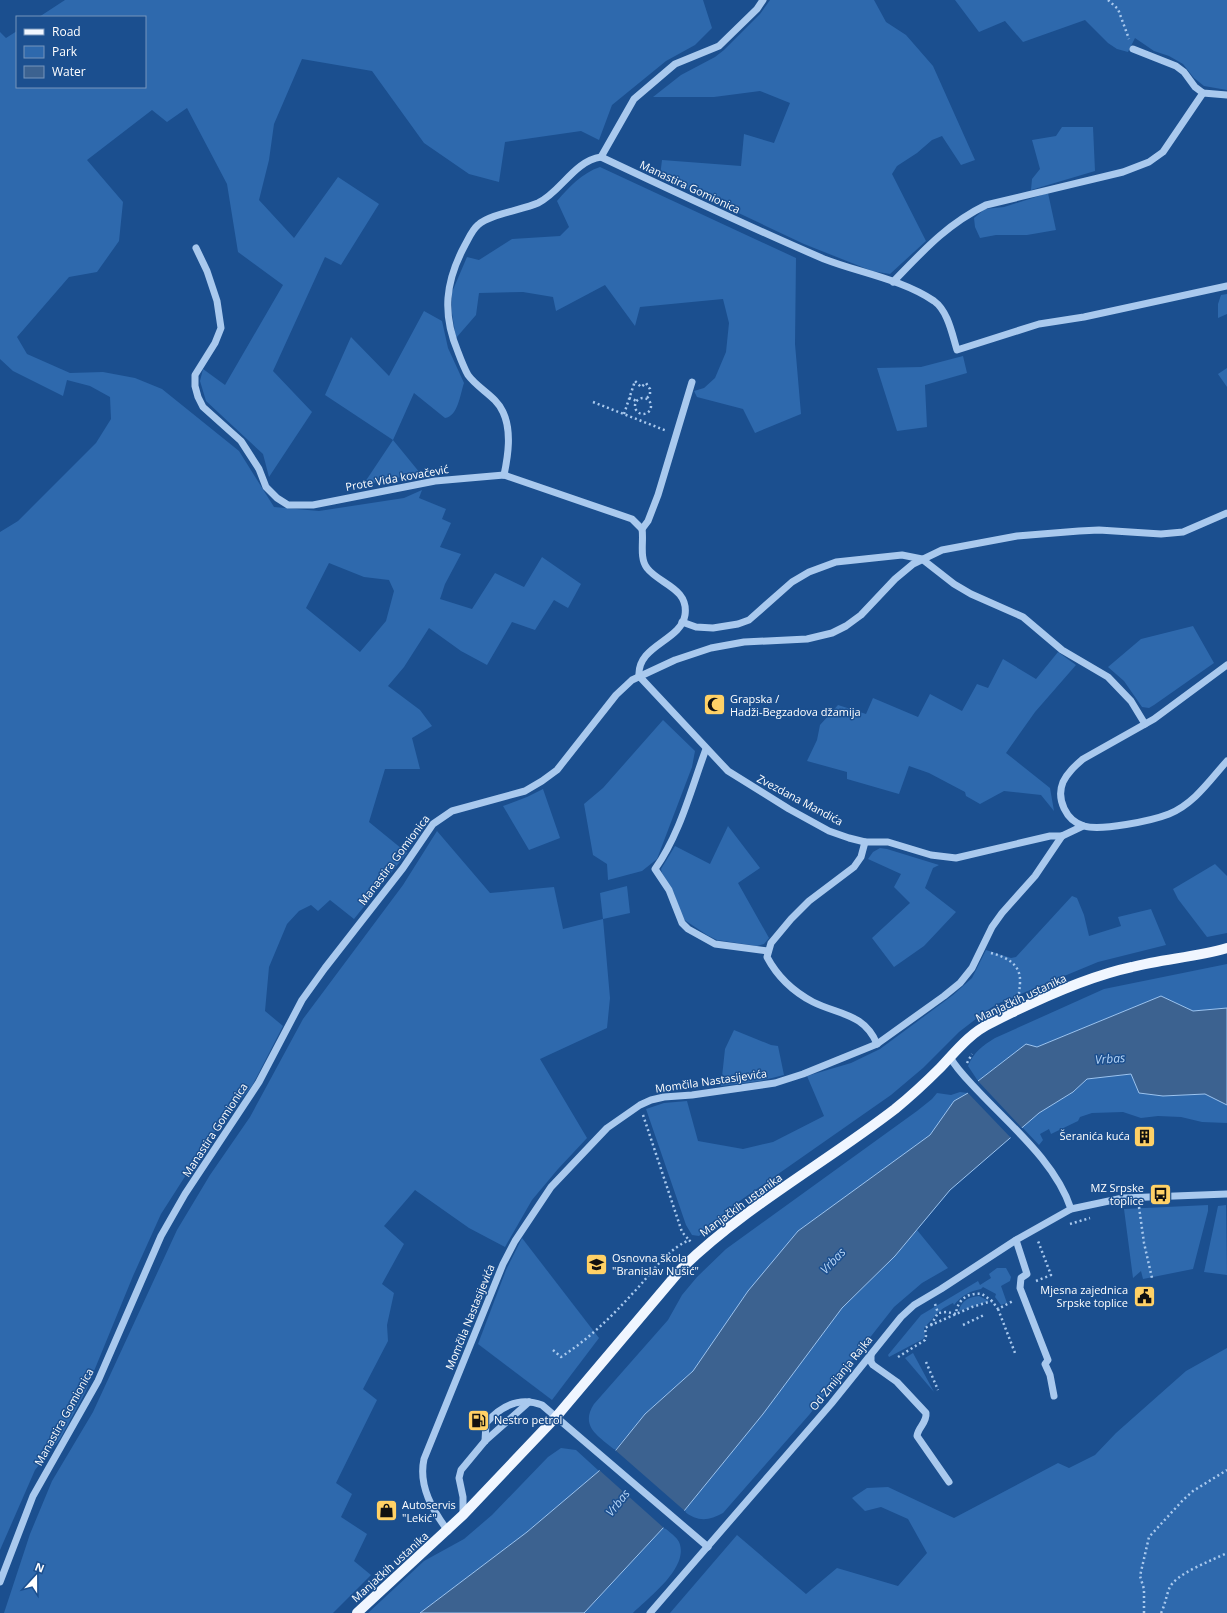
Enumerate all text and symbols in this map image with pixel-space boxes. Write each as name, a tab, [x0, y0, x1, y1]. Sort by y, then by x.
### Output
legend	[16, 16, 146, 88]
text: Road	[52, 23, 81, 40]
text: Park	[52, 43, 78, 60]
text: Water	[52, 63, 86, 80]
street label: Manastira Gomionica	[637, 157, 743, 216]
street label: Prote Vida kovačević	[344, 461, 450, 494]
place label: Grapska / Hadži-Begzadova džamija	[730, 691, 861, 719]
mosque icon: Grapska / Hadži-Begzadova džamija	[702, 692, 728, 718]
street label: Zvezdana Mandića	[755, 771, 846, 829]
street label: Manastira Gomionica	[355, 812, 433, 908]
street label: Manjačkih ustanika	[973, 970, 1069, 1025]
water label: Vrbas	[1094, 1049, 1126, 1068]
street label: Momčila Nastasijevića	[654, 1065, 768, 1096]
street label: Manastira Gomionica	[179, 1080, 251, 1180]
building icon: Šeranića kuća	[1132, 1123, 1158, 1149]
place label: Šeranića kuća	[1060, 1128, 1130, 1143]
street label: Manjačkih ustanika	[696, 1170, 785, 1240]
place label: MZ Srpske toplice	[1090, 1180, 1144, 1208]
bus stop icon: MZ Srpske toplice	[1147, 1181, 1173, 1207]
water label: Vrbas	[816, 1244, 849, 1277]
place label: Osnovna škola "Branislav Nušić"	[612, 1250, 699, 1278]
school or university icon: Osnovna škola "Branislav Nušić"	[583, 1251, 609, 1277]
street label: Momčila Nastasijevića	[441, 1262, 498, 1372]
place label: Mjesna zajednica Srpske toplice	[1040, 1282, 1128, 1310]
public building icon: Mjesna zajednica Srpske toplice	[1131, 1283, 1157, 1309]
street label: Od Zmijanja Rajka	[806, 1332, 876, 1413]
street label: Manastira Gomionica	[30, 1365, 97, 1468]
fuel station icon: Nestro petrol	[466, 1407, 492, 1433]
place label: Nestro petrol	[494, 1412, 562, 1427]
water label: Vrbas	[601, 1486, 634, 1520]
place label: Autoservis "Lekić"	[402, 1497, 456, 1525]
shop icon: Autoservis "Lekić"	[373, 1498, 399, 1524]
street label: Manjačkih ustanika	[348, 1528, 431, 1605]
north arrow	[16, 1557, 56, 1597]
text: N	[33, 1559, 47, 1576]

